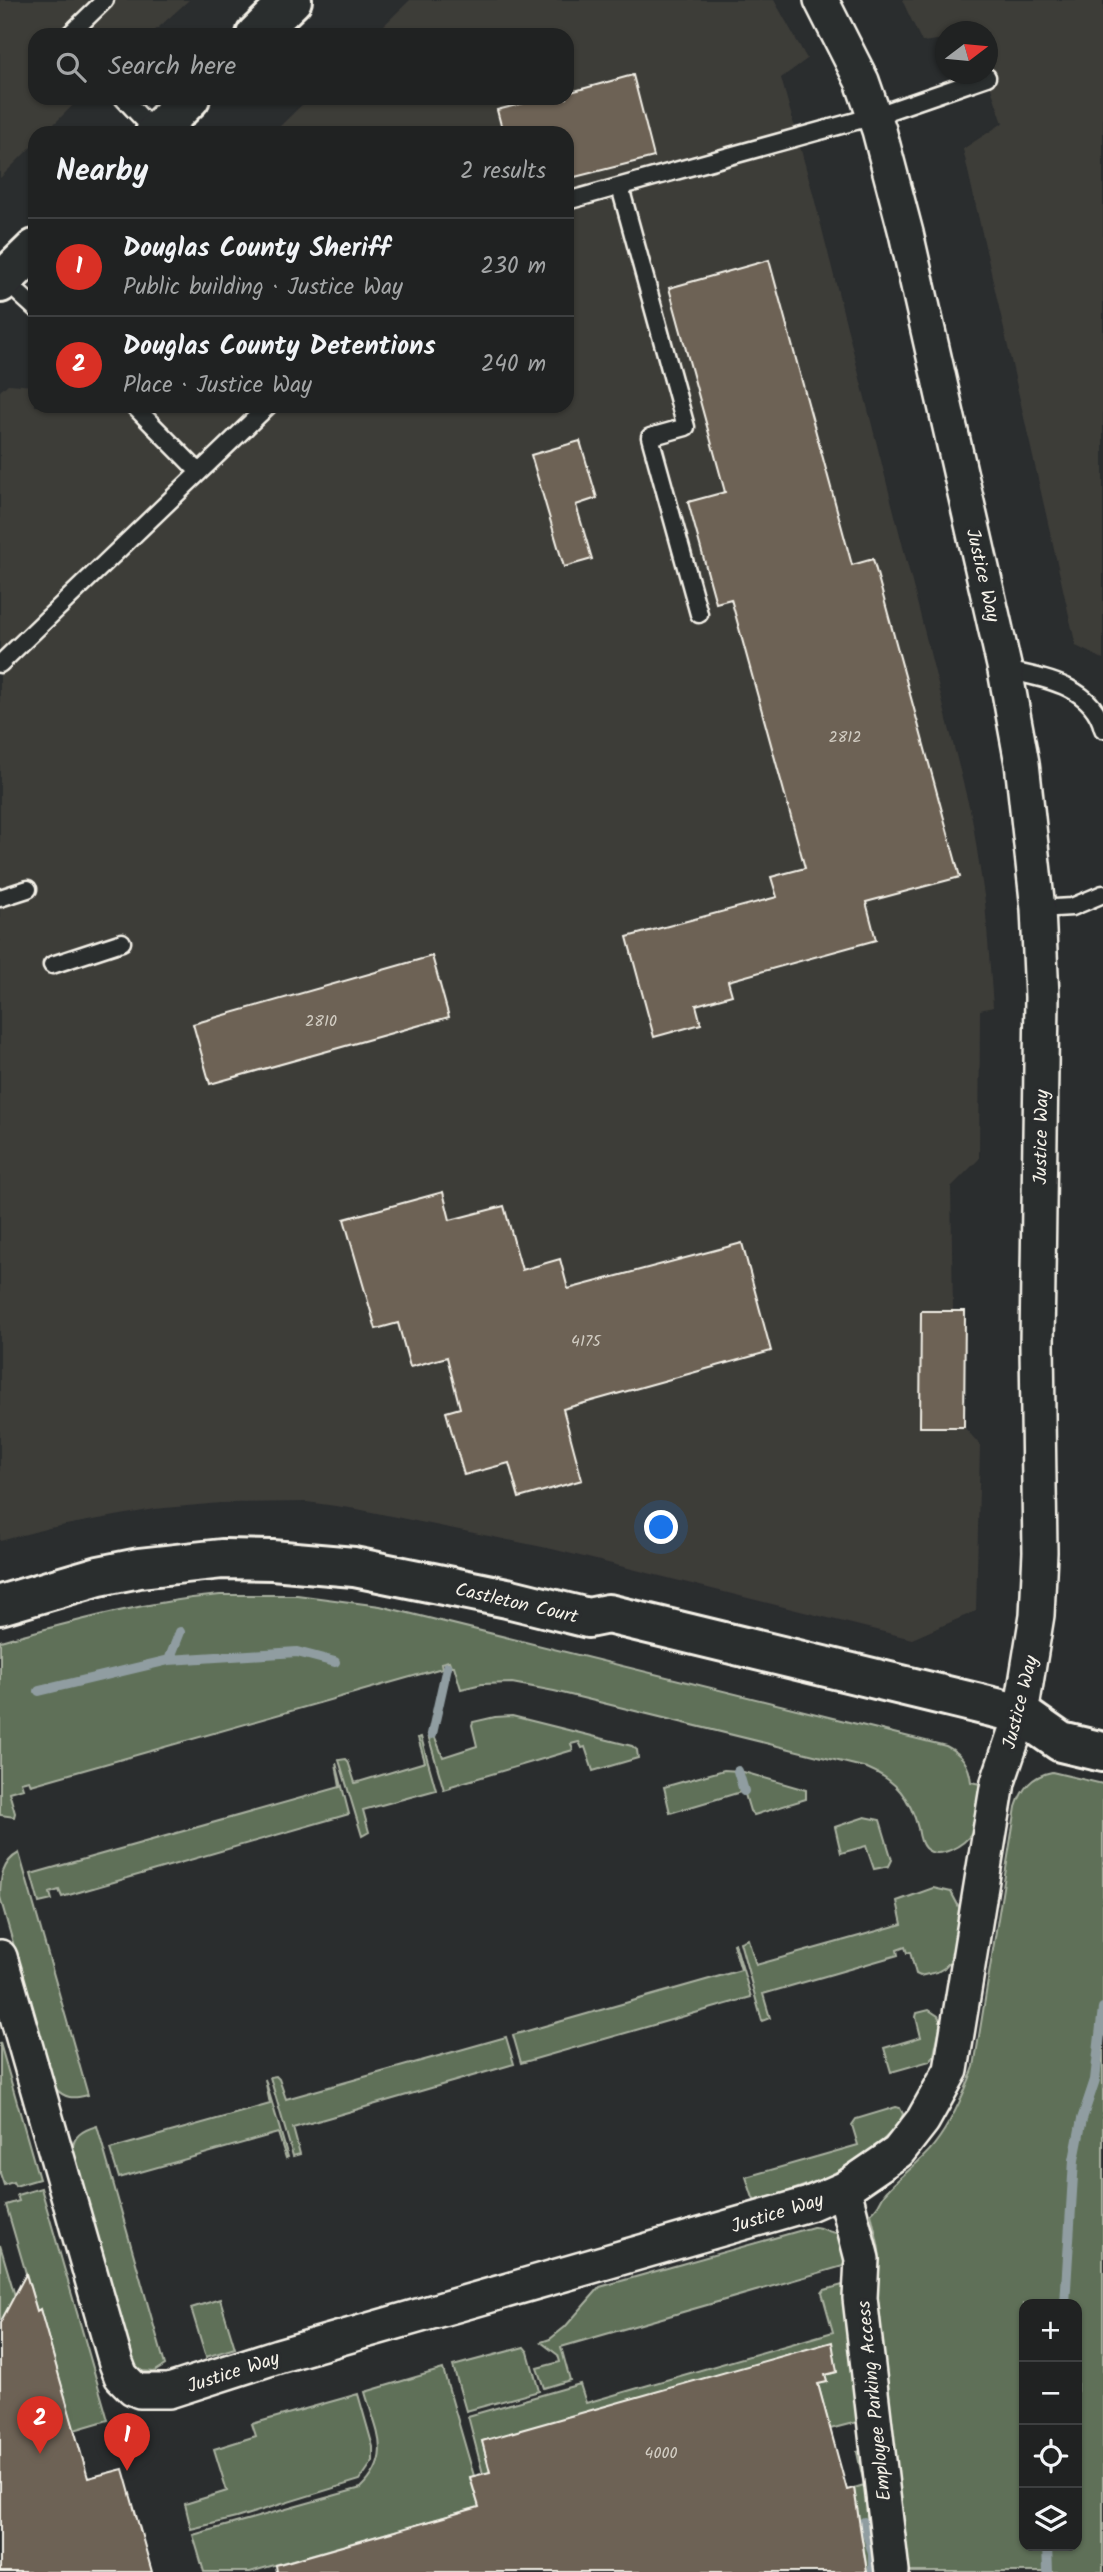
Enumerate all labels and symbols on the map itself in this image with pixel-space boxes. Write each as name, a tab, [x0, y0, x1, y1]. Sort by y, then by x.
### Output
north arrow	[935, 21, 998, 84]
street label: Justice Way	[957, 526, 1008, 626]
house number: 2812	[828, 725, 862, 750]
house number: 2810	[305, 1009, 337, 1034]
street label: Justice Way	[1026, 1088, 1058, 1185]
house number: 4175	[571, 1329, 602, 1354]
your location	[644, 1510, 678, 1544]
street label: Castleton Court	[452, 1575, 582, 1633]
street label: Justice Way	[995, 1652, 1047, 1752]
street label: Justice Way	[728, 2185, 829, 2242]
street label: Employee Parking Access	[850, 2299, 900, 2502]
street label: Justice Way	[184, 2344, 285, 2402]
pin: 2	[17, 2396, 63, 2454]
pin: 1	[104, 2413, 150, 2471]
house number: 4000	[645, 2441, 677, 2466]

